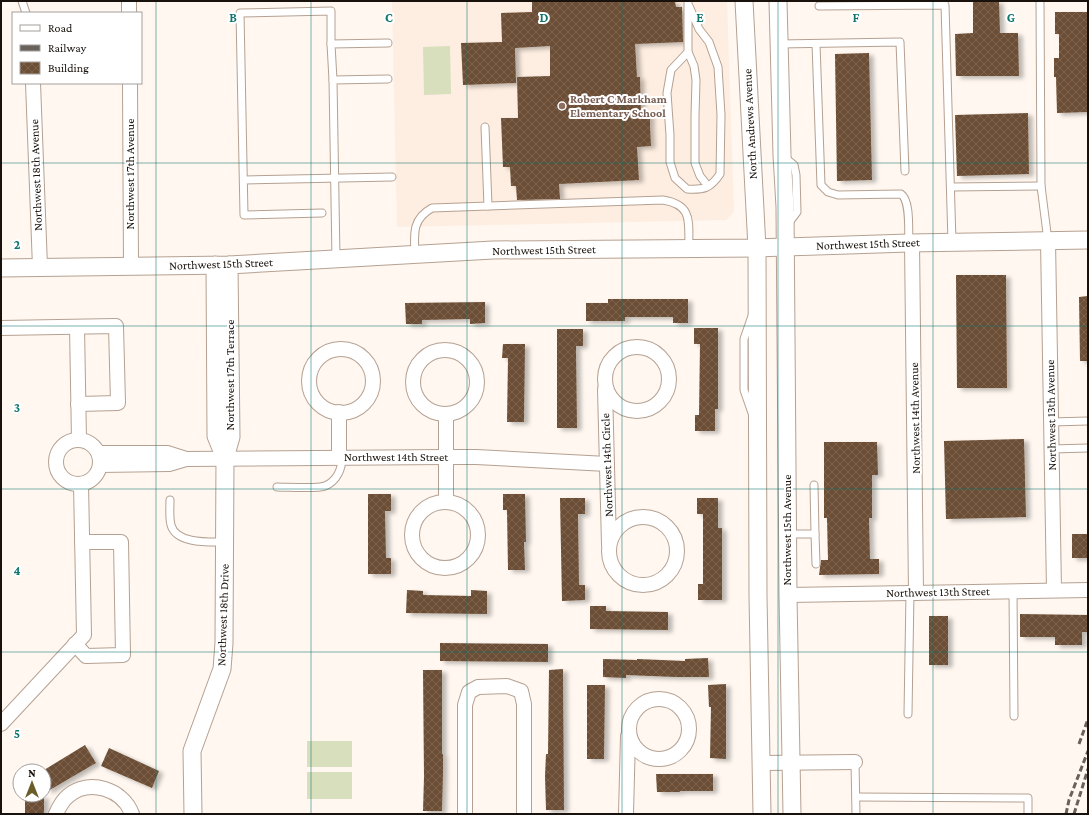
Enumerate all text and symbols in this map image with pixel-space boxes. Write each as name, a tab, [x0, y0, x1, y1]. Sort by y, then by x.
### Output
text: B	[229, 10, 237, 25]
text: C	[385, 10, 393, 25]
text: D	[540, 10, 549, 25]
text: E	[696, 10, 704, 25]
text: F	[853, 10, 860, 25]
text: G	[1007, 10, 1015, 25]
legend	[12, 12, 142, 84]
text: Road	[48, 21, 73, 35]
text: Railway	[48, 41, 87, 55]
text: Building	[48, 61, 89, 75]
street label: North Andrews Avenue	[740, 68, 760, 180]
place label: Robert C Markham Elementary School	[570, 92, 668, 120]
marker: Robert C Markham Elementary School	[557, 101, 567, 111]
street label: Northwest 18th Avenue	[27, 119, 45, 231]
street label: Northwest 17th Avenue	[123, 119, 137, 229]
street label: Northwest 15th Street	[816, 235, 921, 253]
text: 2	[14, 237, 21, 252]
street label: Northwest 15th Street	[492, 242, 597, 258]
street label: Northwest 15th Street	[169, 255, 274, 273]
street label: Northwest 17th Terrace	[223, 320, 237, 430]
street label: Northwest 13th Avenue	[1043, 359, 1059, 471]
street label: Northwest 14th Avenue	[907, 362, 923, 474]
text: 3	[14, 400, 20, 415]
street label: Northwest 14th Circle	[598, 413, 616, 517]
street label: Northwest 14th Street	[344, 450, 449, 464]
street label: Northwest 15th Avenue	[780, 475, 794, 585]
text: 4	[13, 563, 21, 578]
street label: Northwest 18th Drive	[214, 564, 232, 666]
street label: Northwest 13th Street	[886, 584, 991, 600]
text: 5	[14, 726, 20, 741]
north arrow	[12, 763, 52, 803]
text: N	[28, 767, 36, 779]

